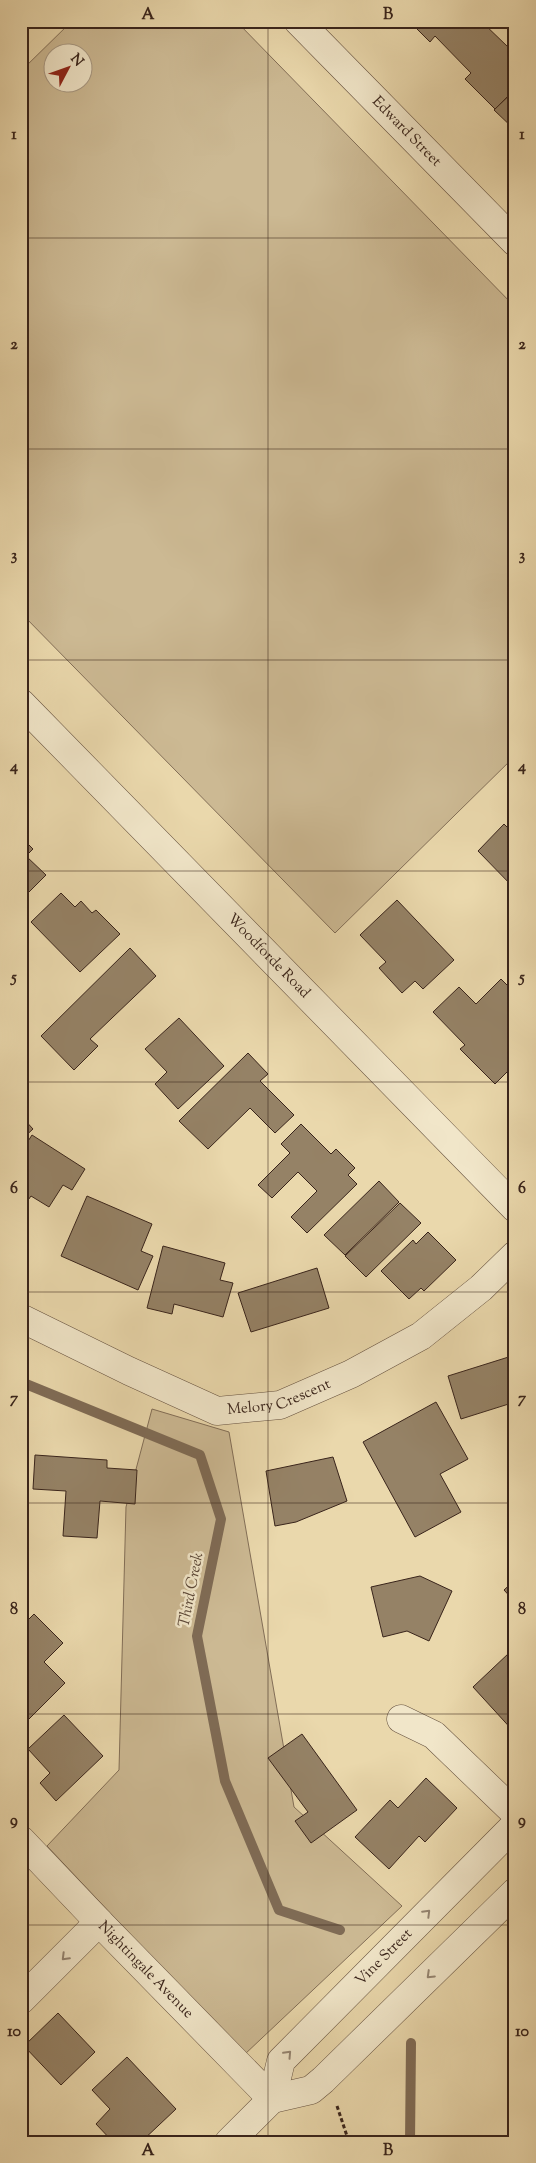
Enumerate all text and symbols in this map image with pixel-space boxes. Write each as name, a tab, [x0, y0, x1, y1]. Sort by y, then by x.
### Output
text: A	[142, 4, 155, 27]
text: B	[383, 4, 393, 27]
north arrow	[42, 42, 92, 92]
text: N	[65, 50, 88, 72]
street label: Edward Street	[367, 92, 446, 172]
text: 1	[11, 124, 17, 147]
text: 1	[519, 124, 525, 147]
text: 2	[10, 334, 18, 357]
text: 2	[518, 334, 526, 357]
text: 3	[11, 545, 18, 568]
text: 3	[519, 545, 526, 568]
text: 4	[9, 756, 18, 779]
text: 4	[517, 756, 526, 779]
street label: Woodforde Road	[222, 909, 315, 1004]
text: 5	[9, 967, 17, 990]
text: 5	[517, 967, 525, 990]
text: 6	[10, 1178, 18, 1201]
text: 6	[518, 1178, 526, 1201]
street label: Melory Crescent	[226, 1374, 334, 1420]
text: 7	[10, 1388, 19, 1411]
text: 7	[518, 1388, 527, 1411]
water label: Third Creek	[174, 1551, 210, 1629]
text: 8	[10, 1599, 18, 1622]
text: 8	[518, 1599, 526, 1622]
text: 9	[10, 1810, 18, 1833]
text: 9	[518, 1810, 526, 1833]
one-way arrow	[421, 1910, 430, 1919]
street label: Nightingale Avenue	[93, 1916, 198, 2023]
street label: Vine Street	[351, 1924, 417, 1991]
one-way arrow	[61, 1951, 70, 1960]
one-way arrow	[427, 1969, 436, 1978]
text: 10	[7, 2021, 21, 2044]
text: 10	[515, 2021, 529, 2044]
one-way arrow	[282, 2050, 291, 2059]
text: A	[142, 2140, 155, 2163]
text: B	[383, 2140, 393, 2163]

